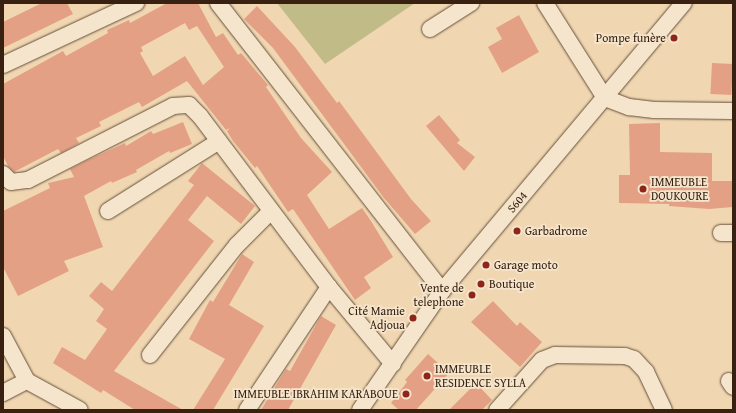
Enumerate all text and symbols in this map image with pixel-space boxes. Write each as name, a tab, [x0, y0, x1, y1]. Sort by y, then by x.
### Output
place label: Pompe funère	[596, 31, 666, 45]
marker: Pompe funère	[669, 33, 679, 43]
place label: IMMEUBLE DOUKOURE	[651, 175, 708, 203]
marker: IMMEUBLE DOUKOURE	[638, 184, 648, 194]
street label: S604	[504, 188, 530, 216]
place label: Garbadrome	[525, 224, 587, 238]
marker: Garbadrome	[512, 226, 522, 236]
place label: Garage moto	[494, 258, 558, 272]
marker: Garage moto	[481, 260, 491, 270]
place label: Boutique	[489, 277, 534, 291]
marker: Boutique	[476, 279, 486, 289]
place label: Vente de telephone	[413, 281, 464, 309]
marker: Vente de telephone	[467, 290, 477, 300]
place label: Cité Mamie Adjoua	[348, 304, 405, 332]
marker: Cité Mamie Adjoua	[408, 313, 418, 323]
place label: IMMEUBLE RESIDENCE SYLLA	[435, 362, 526, 390]
marker: IMMEUBLE RESIDENCE SYLLA	[422, 371, 432, 381]
place label: IMMEUBLE IBRAHIM KARABOUE	[234, 387, 398, 401]
marker: IMMEUBLE IBRAHIM KARABOUE	[401, 389, 411, 399]

